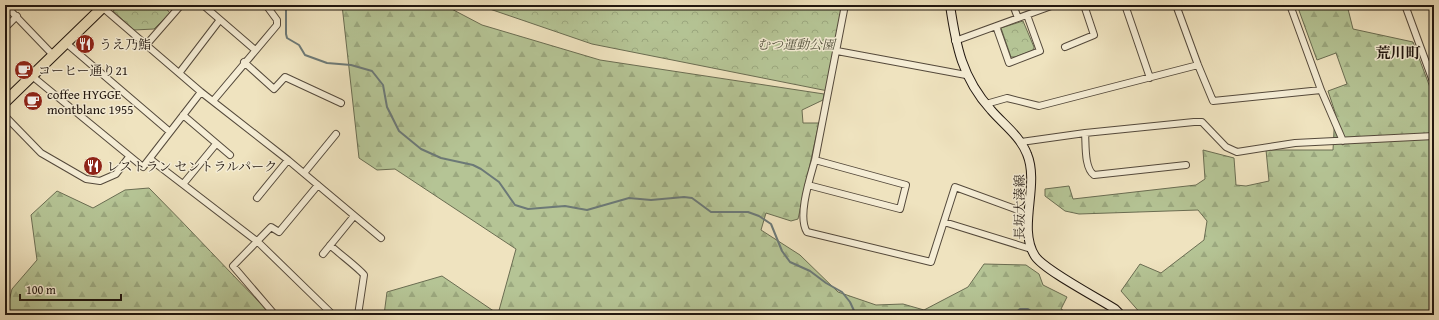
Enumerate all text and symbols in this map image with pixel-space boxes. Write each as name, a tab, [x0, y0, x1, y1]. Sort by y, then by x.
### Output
restaurant icon: うえ乃鮨	[74, 33, 96, 55]
place label: うえ乃鮨	[99, 35, 151, 54]
park label: むつ運動公園	[757, 35, 837, 54]
district label: 荒川町	[1375, 42, 1421, 63]
cafe icon: コーヒー通り21	[13, 59, 35, 81]
place label: コーヒー通り21	[38, 61, 128, 80]
place label: coffee HYGGE montblanc 1955	[47, 85, 134, 119]
cafe icon: coffee HYGGE montblanc 1955	[22, 90, 44, 112]
restaurant icon: レストラン セントラルパーク	[82, 155, 104, 177]
place label: レストラン セントラルパーク	[107, 157, 277, 176]
street label: 長坂大湊線	[1010, 174, 1029, 240]
scale bar	[20, 276, 121, 302]
text: 100 m	[26, 281, 56, 298]

